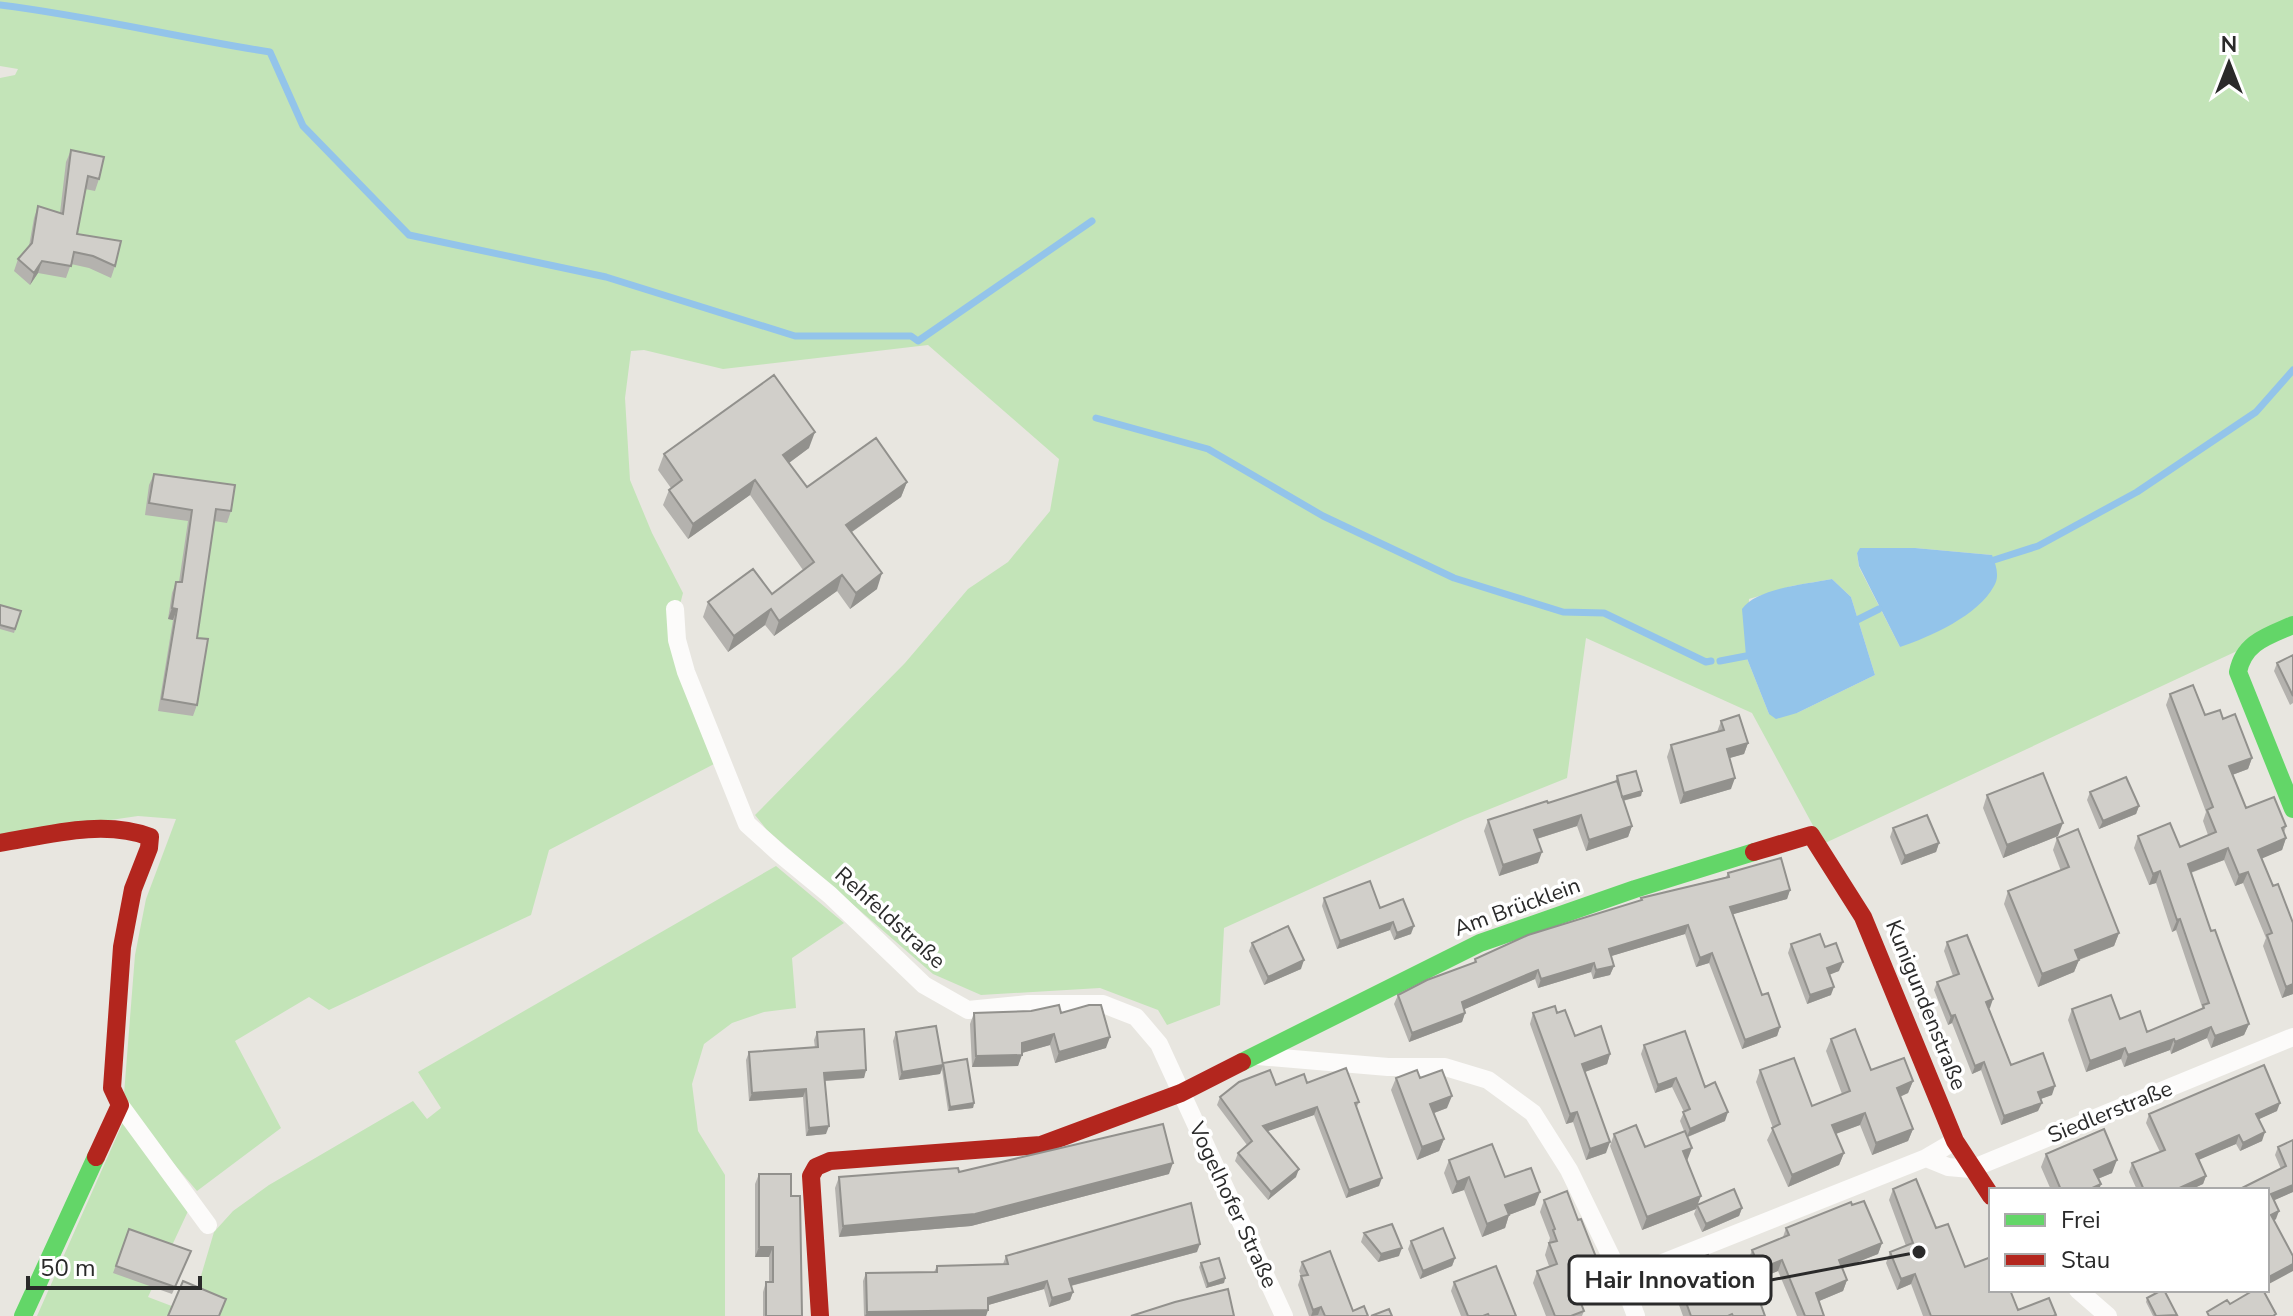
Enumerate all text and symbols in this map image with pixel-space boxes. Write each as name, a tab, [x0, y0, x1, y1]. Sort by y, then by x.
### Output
north arrow	[2189, 24, 2269, 104]
text: N	[2221, 30, 2237, 60]
street label: Rehfeldstraße	[828, 860, 952, 976]
street label: Am Brücklein	[1450, 870, 1584, 944]
street label: Kunigundenstraße	[1878, 915, 1974, 1095]
street label: Siedlerstraße	[2043, 1073, 2177, 1151]
street label: Vogelhofer Straße	[1181, 1116, 1285, 1293]
legend	[1989, 1188, 2269, 1292]
text: Frei	[2061, 1204, 2101, 1236]
scale bar	[28, 1240, 200, 1290]
text: Stau	[2061, 1244, 2110, 1276]
text: 50 m	[40, 1252, 96, 1284]
callout: Hair Innovation	[1569, 1256, 1771, 1304]
text: Hair Innovation	[1585, 1264, 1755, 1296]

